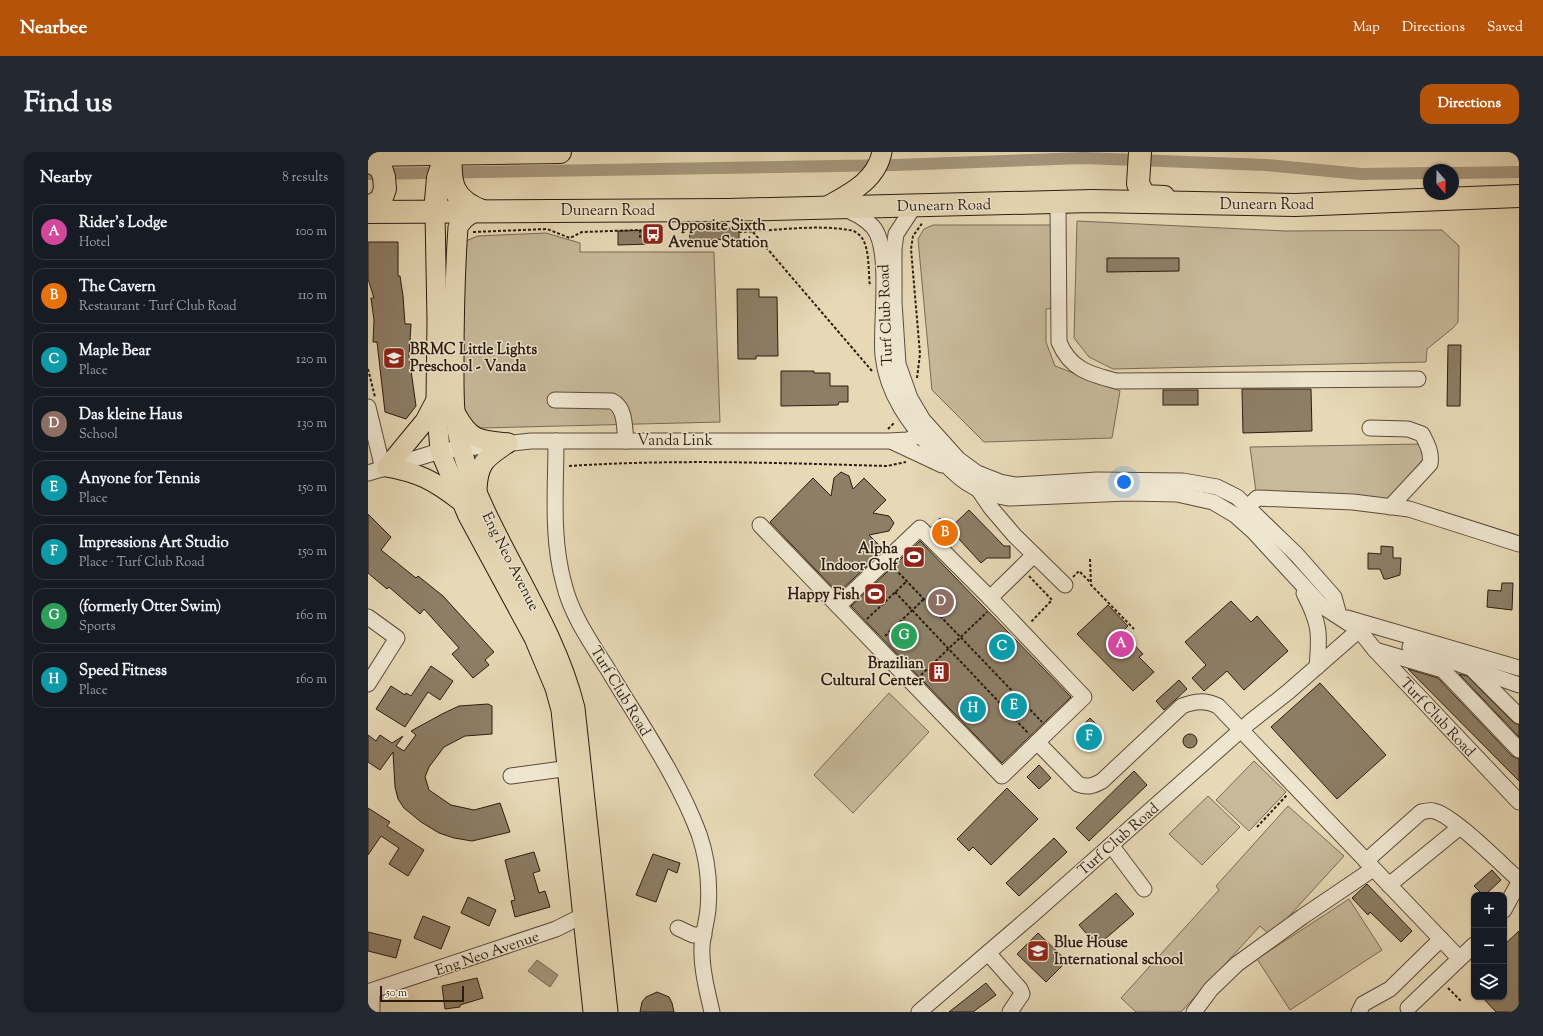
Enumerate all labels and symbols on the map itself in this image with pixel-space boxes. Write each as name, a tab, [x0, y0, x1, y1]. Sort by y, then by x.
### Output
north arrow	[1423, 164, 1459, 200]
street label: Dunearn Road	[897, 195, 992, 218]
street label: Dunearn Road	[1220, 195, 1315, 216]
street label: Dunearn Road	[561, 201, 656, 222]
place label: Opposite Sixth Avenue Station	[668, 216, 769, 254]
bus stop icon: Opposite Sixth Avenue Station	[640, 221, 666, 247]
street label: Turf Club Road	[874, 263, 899, 366]
place label: BRMC Little Lights Preschool - Vanda	[410, 340, 537, 378]
school or university icon: BRMC Little Lights Preschool - Vanda	[381, 345, 407, 371]
street label: Vanda Link	[637, 431, 713, 452]
your location	[1114, 472, 1134, 492]
street label: Eng Neo Avenue	[476, 509, 544, 615]
pin: B	[932, 518, 958, 548]
place label: Alpha Indoor Golf	[821, 539, 900, 577]
sports icon: Alpha Indoor Golf	[901, 544, 927, 570]
sports icon: Happy Fish	[862, 581, 888, 607]
place label: Happy Fish	[788, 585, 860, 606]
pin: D	[928, 587, 954, 617]
pin: G	[891, 621, 917, 651]
pin: A	[1108, 629, 1134, 659]
pin: C	[989, 632, 1015, 662]
street label: Turf Club Road	[585, 643, 655, 741]
place label: Brazilian Cultural Center	[821, 654, 924, 692]
building icon: Brazilian Cultural Center	[926, 659, 952, 685]
street label: Turf Club Road	[1395, 674, 1480, 763]
pin: E	[1001, 691, 1027, 721]
pin: H	[960, 694, 986, 724]
pin: F	[1076, 722, 1102, 752]
street label: Turf Club Road	[1074, 799, 1165, 881]
street label: Eng Neo Avenue	[433, 927, 542, 982]
place label: Blue House International school	[1054, 933, 1184, 971]
school or university icon: Blue House International school	[1025, 938, 1051, 964]
scale bar	[380, 984, 464, 1003]

